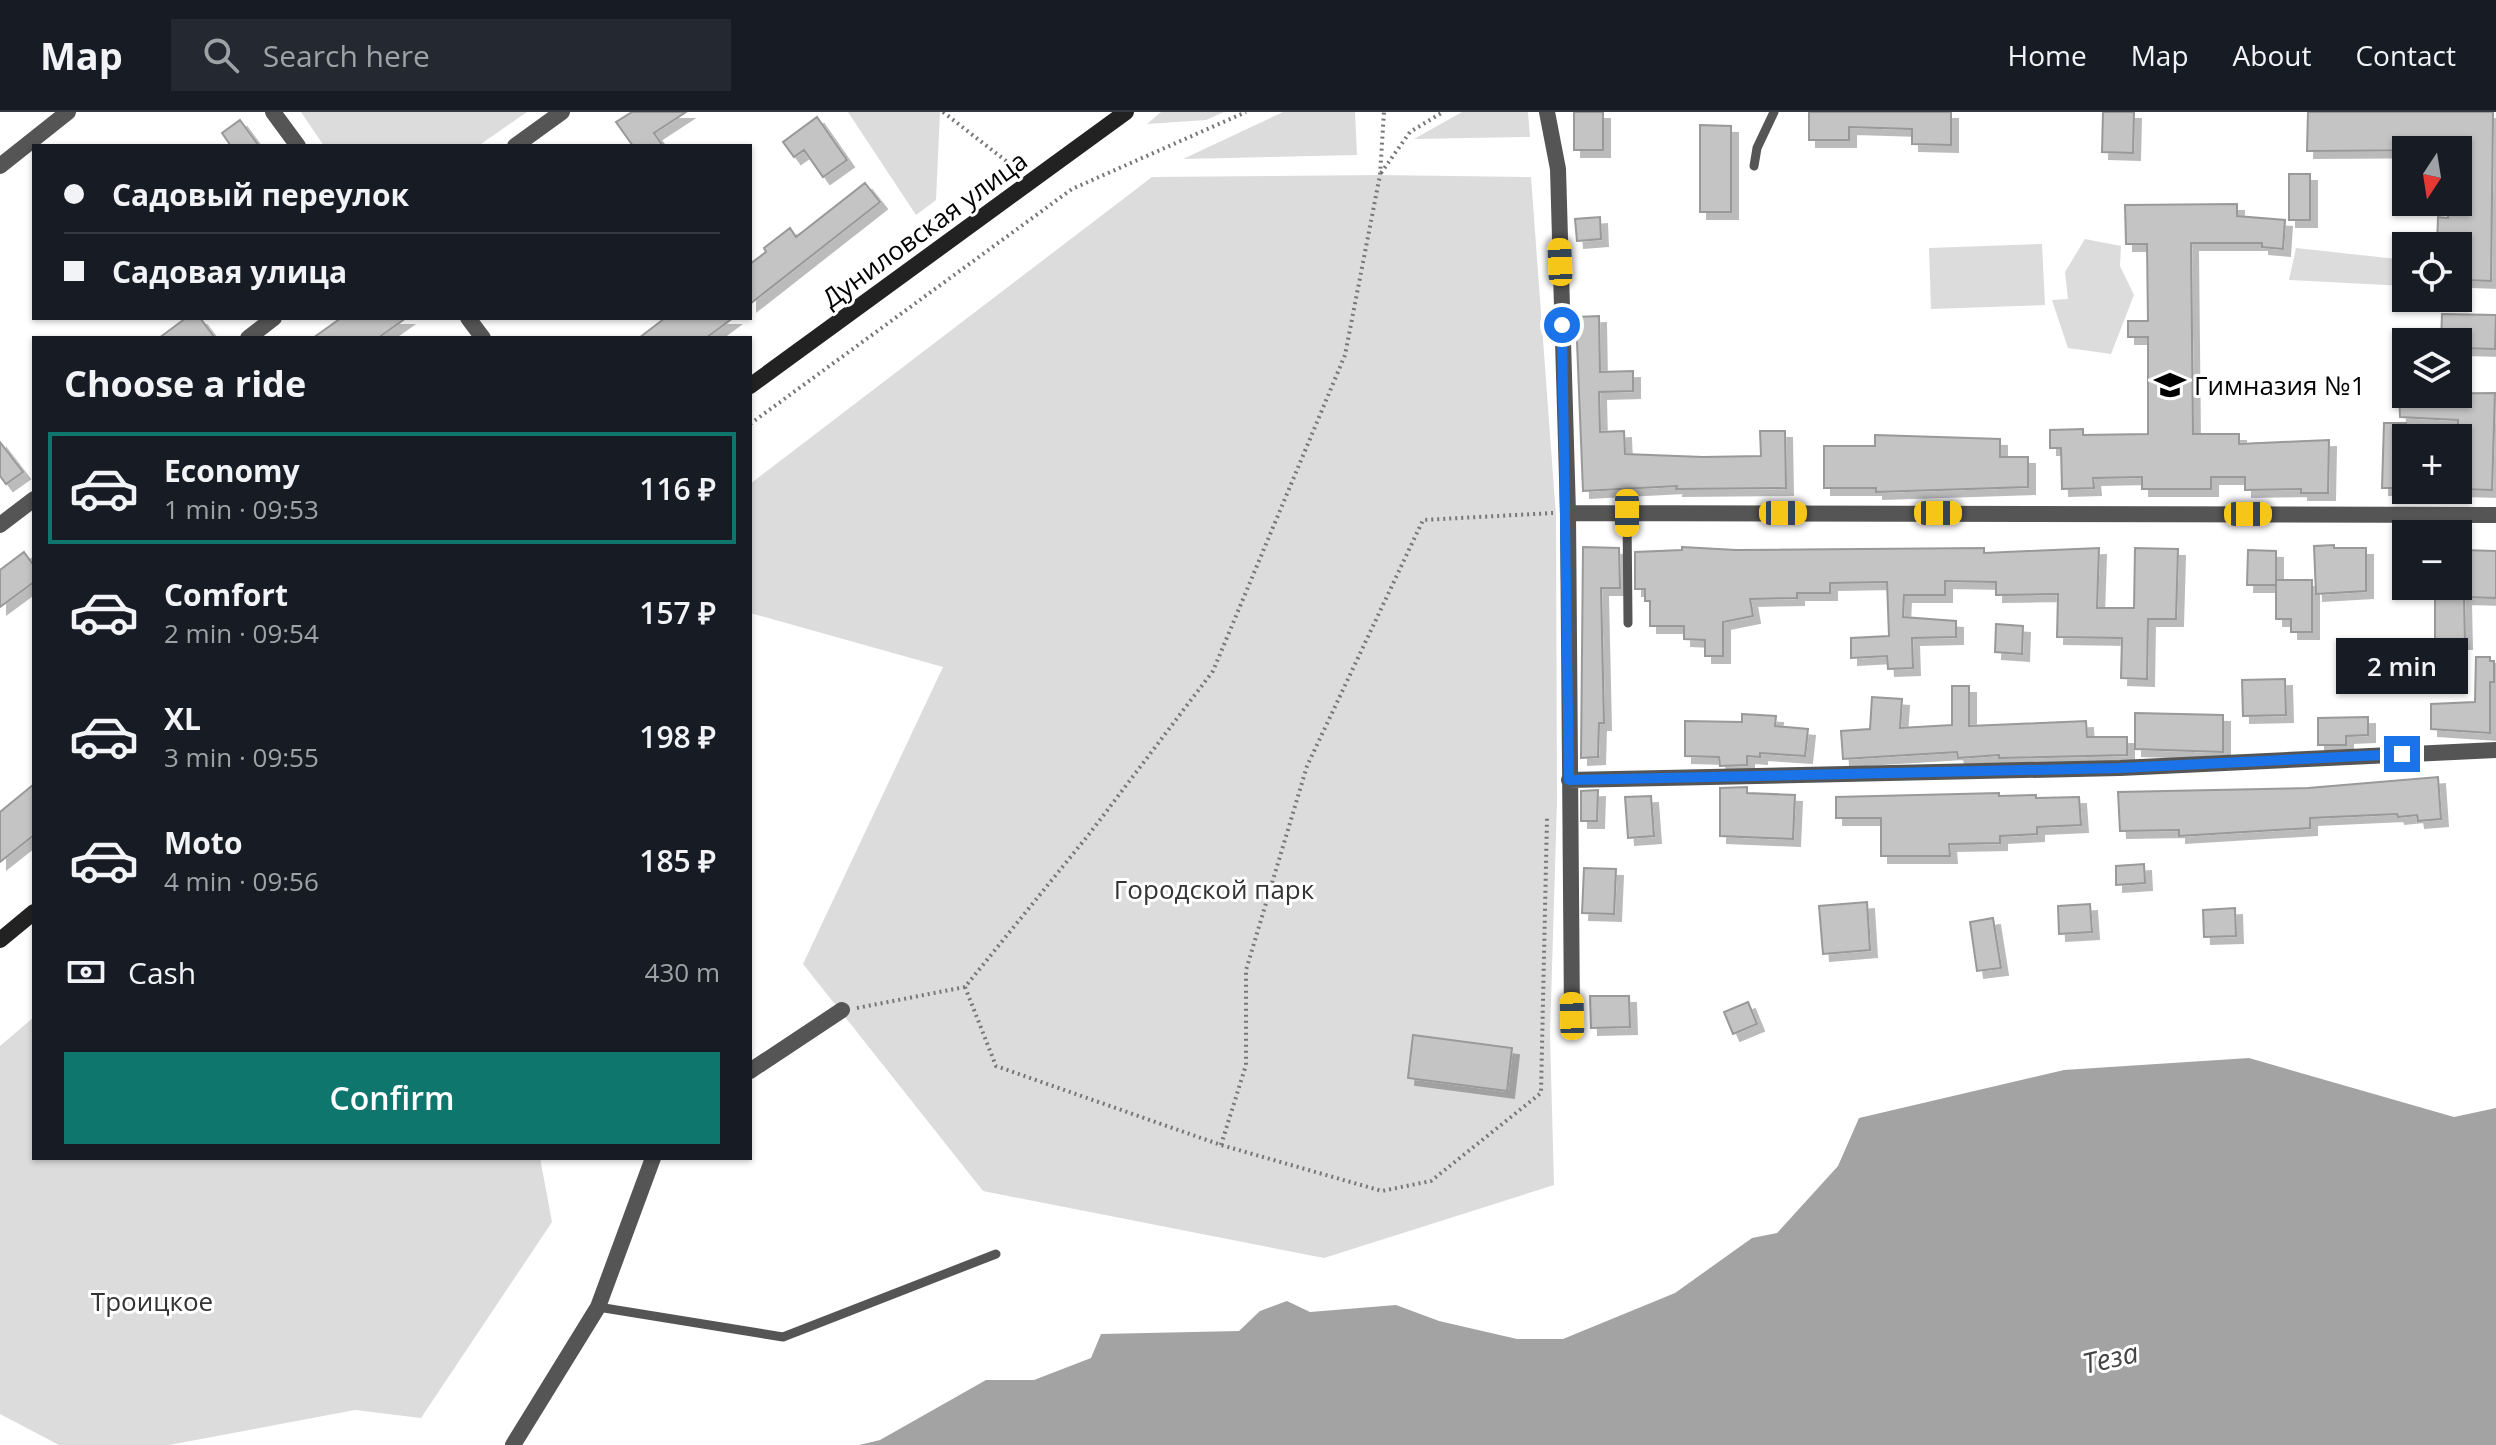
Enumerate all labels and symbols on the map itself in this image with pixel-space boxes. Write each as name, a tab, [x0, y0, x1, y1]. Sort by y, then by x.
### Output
north arrow	[2392, 136, 2472, 216]
street label: Дуниловская улица	[814, 142, 1034, 316]
car	[1547, 238, 1573, 286]
route start	[1544, 307, 1580, 343]
place label: Гимназия №1	[2194, 367, 2366, 403]
school or university icon: Гимназия №1	[2153, 368, 2187, 402]
car	[1615, 489, 1639, 537]
car	[1759, 501, 1807, 525]
car	[1914, 501, 1962, 525]
car	[2224, 502, 2272, 526]
callout: 2 min	[2336, 638, 2468, 694]
route end	[2384, 736, 2420, 772]
park label: Городской парк	[1114, 871, 1315, 907]
car	[1560, 992, 1584, 1040]
park label: Троицкое	[91, 1283, 213, 1319]
water label: Теза	[2078, 1332, 2142, 1382]

